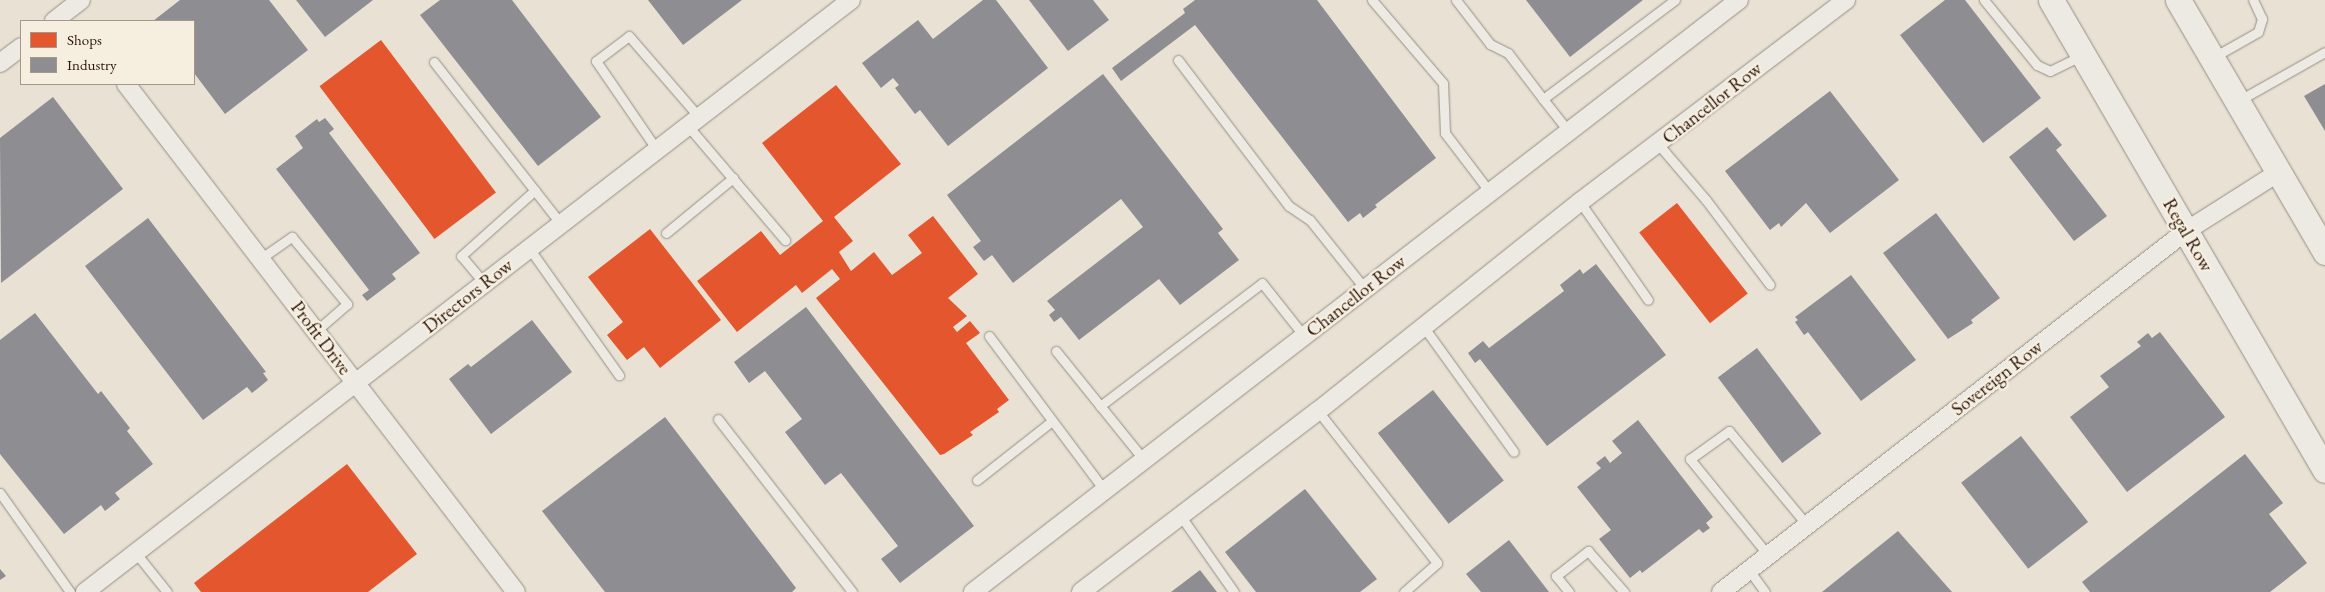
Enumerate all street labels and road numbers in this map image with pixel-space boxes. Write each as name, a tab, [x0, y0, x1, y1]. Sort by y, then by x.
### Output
street label: Chancellor Row	[1658, 57, 1766, 149]
street label: Regal Row	[2158, 194, 2218, 276]
street label: Chancellor Row	[1302, 250, 1410, 342]
street label: Directors Row	[419, 254, 517, 338]
street label: Profit Drive	[286, 297, 356, 379]
street label: Sovereign Row	[1947, 335, 2047, 421]

